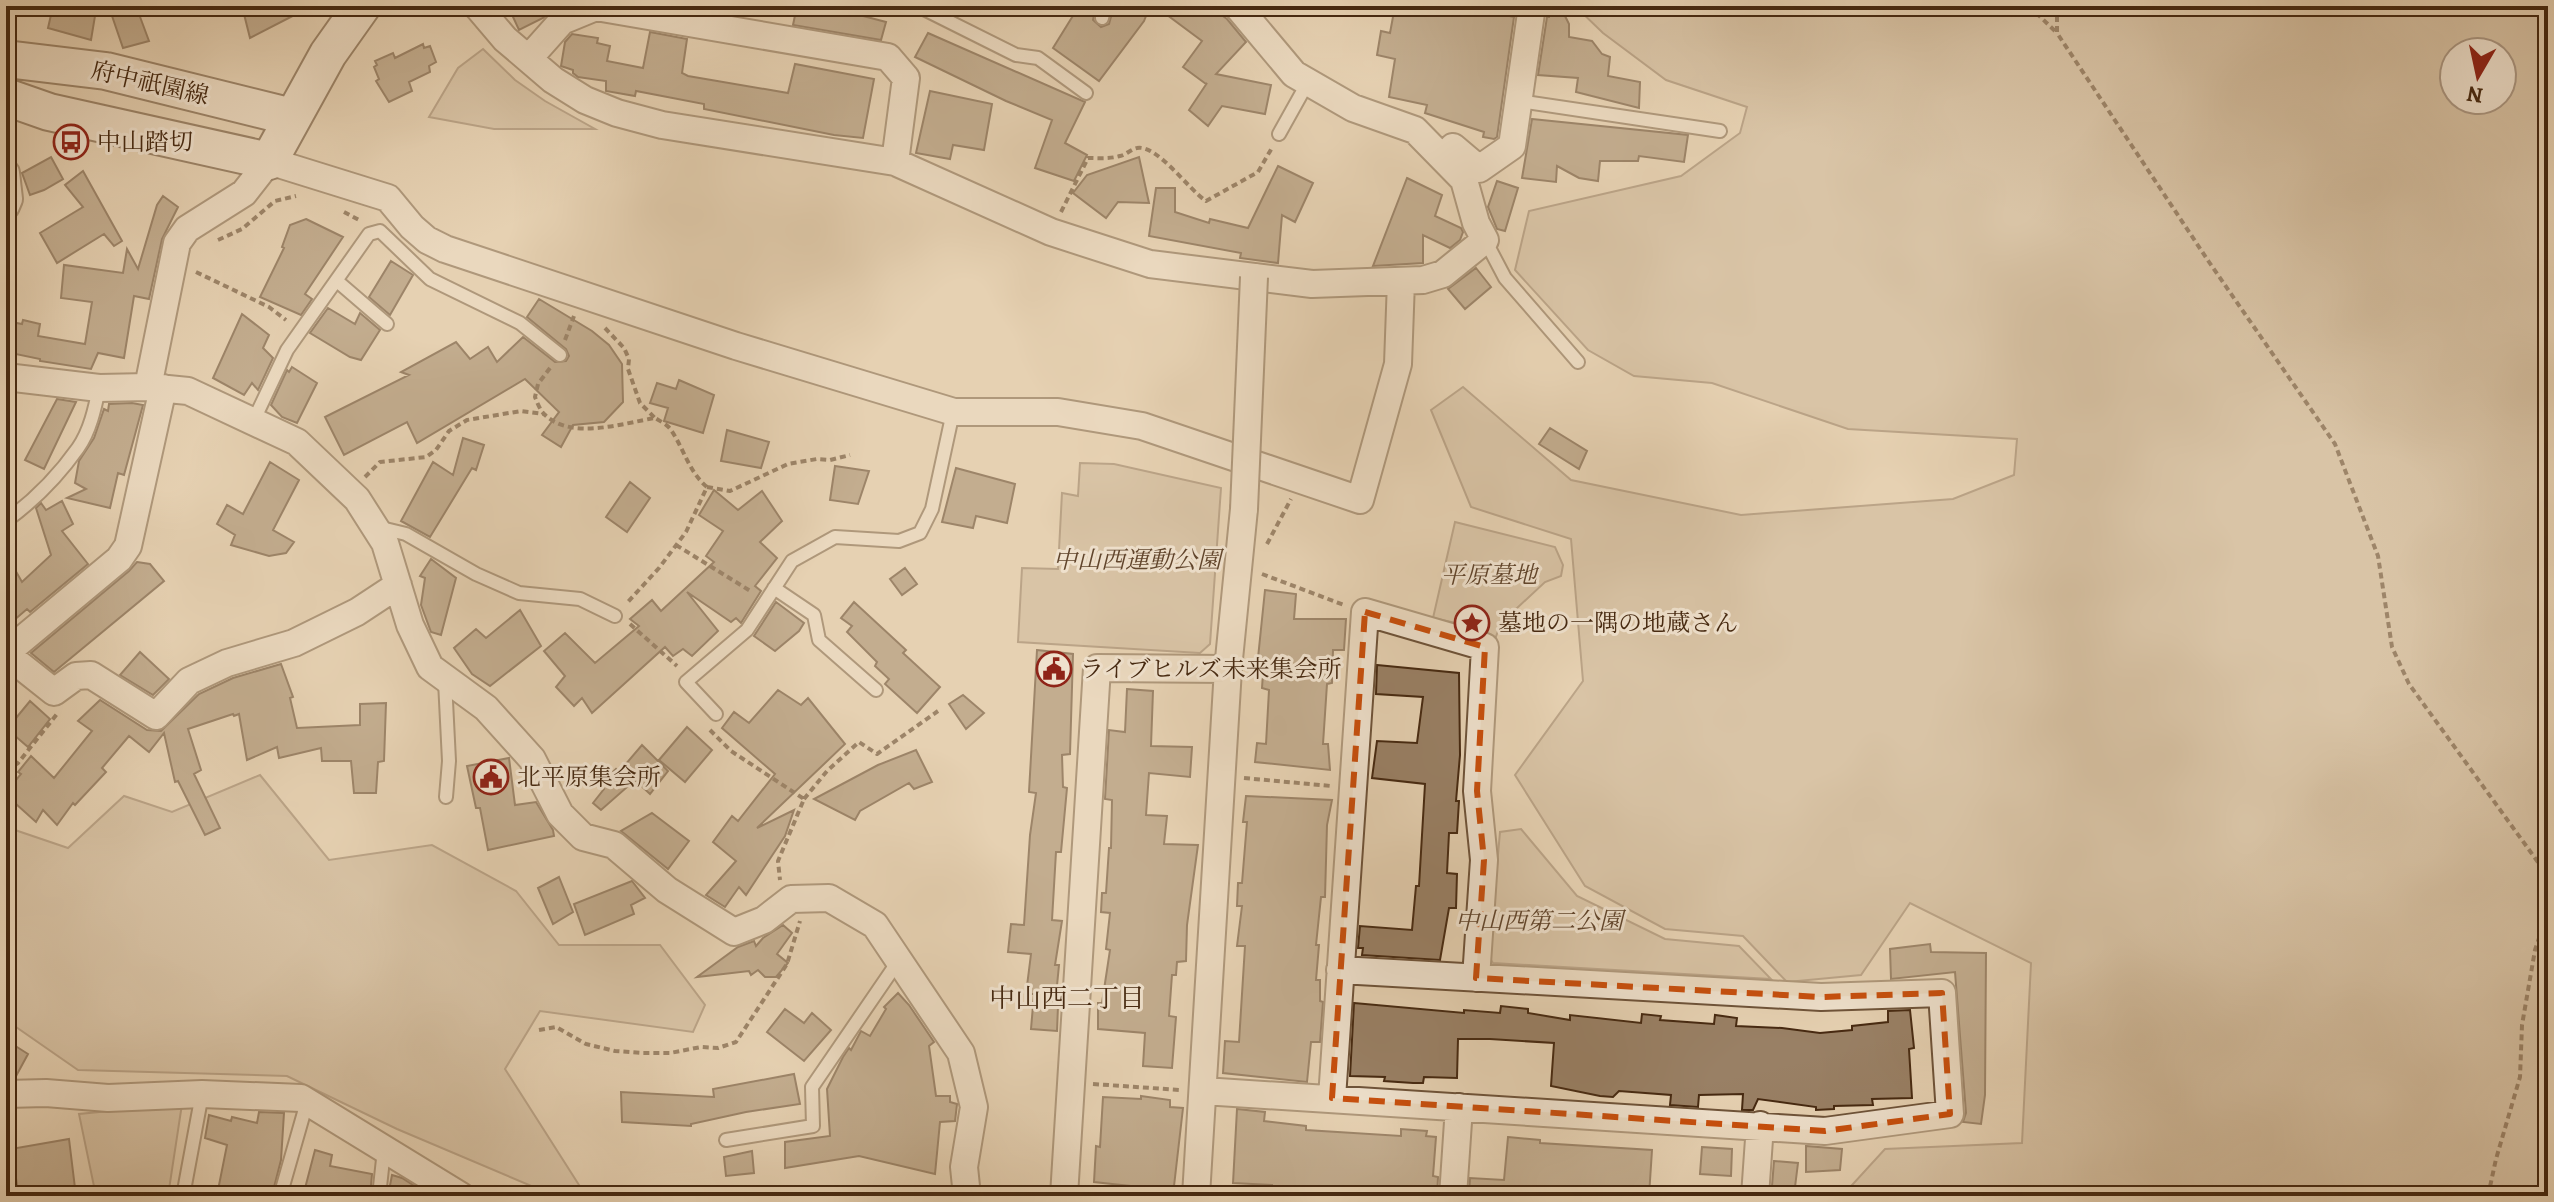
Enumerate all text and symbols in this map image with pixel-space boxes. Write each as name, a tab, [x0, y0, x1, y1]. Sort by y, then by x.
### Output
north arrow	[2438, 36, 2518, 116]
street label: 府中祇園線	[88, 54, 212, 112]
text: N	[2465, 79, 2485, 111]
bus stop icon: 中山踏切	[52, 123, 90, 161]
place label: 中山踏切	[97, 126, 193, 158]
park label: 中山西運動公園	[1053, 544, 1225, 576]
park label: 平原墓地	[1441, 559, 1540, 591]
place icon: 墓地の一隅の地蔵さん	[1453, 604, 1491, 642]
place label: 墓地の一隅の地蔵さん	[1498, 607, 1738, 639]
public building icon: ライブヒルズ未来集会所	[1035, 650, 1073, 688]
place label: ライブヒルズ未来集会所	[1080, 653, 1342, 685]
public building icon: 北平原集会所	[472, 758, 510, 796]
place label: 北平原集会所	[517, 761, 661, 793]
park label: 中山西第二公園	[1455, 905, 1627, 937]
district label: 中山西二丁目	[989, 981, 1145, 1016]

